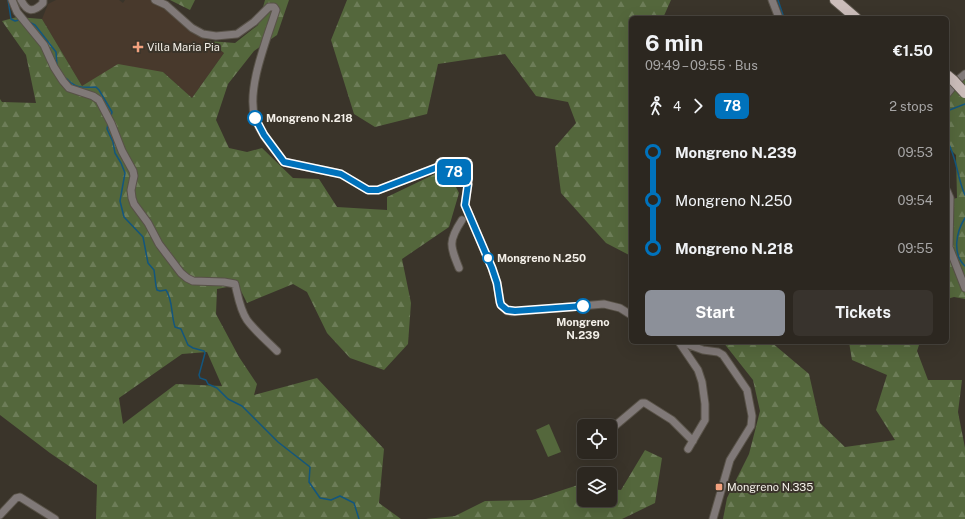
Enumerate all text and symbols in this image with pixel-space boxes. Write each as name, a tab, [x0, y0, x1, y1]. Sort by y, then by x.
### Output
text: 6 min	[645, 30, 703, 56]
marker: Villa Maria Pia	[132, 41, 144, 53]
place label: Villa Maria Pia	[147, 41, 220, 53]
text: €1.50	[893, 42, 933, 59]
text: 09:49 – 09:55 · Bus	[645, 58, 758, 73]
icon: walk	[645, 95, 667, 117]
icon: forward	[687, 95, 709, 117]
text: 78	[723, 98, 741, 114]
text: 4	[673, 99, 681, 114]
text: 2 stops	[889, 99, 933, 114]
marker: Mongreno N.218	[247, 110, 263, 126]
place label: Mongreno N.218	[266, 112, 353, 124]
text: Mongreno N.239	[675, 144, 797, 161]
text: 09:53	[898, 145, 933, 160]
line badge: 78	[436, 159, 472, 185]
text: 78	[445, 164, 463, 180]
text: Mongreno N.250	[675, 192, 792, 209]
text: 09:54	[898, 193, 933, 208]
text: Mongreno N.218	[675, 240, 793, 257]
text: 09:55	[897, 241, 933, 256]
marker: Mongreno N.250	[482, 252, 494, 264]
place label: Mongreno N.250	[497, 252, 586, 264]
button: Start	[645, 290, 785, 336]
button: Tickets	[793, 290, 933, 336]
marker: Mongreno N.239	[575, 298, 591, 314]
place label: Mongreno N.239	[556, 316, 610, 341]
map controls	[577, 419, 617, 507]
button: locate	[577, 419, 617, 459]
button: layers	[577, 467, 617, 507]
place label: Mongreno N.335	[727, 481, 813, 493]
marker: Mongreno N.335	[714, 482, 724, 492]

